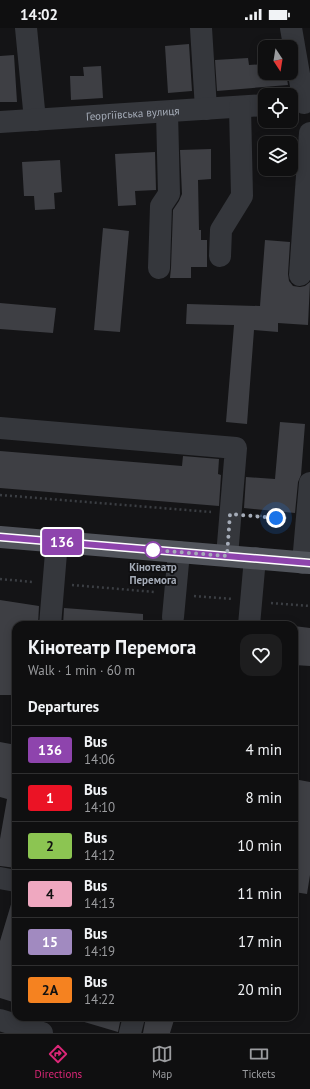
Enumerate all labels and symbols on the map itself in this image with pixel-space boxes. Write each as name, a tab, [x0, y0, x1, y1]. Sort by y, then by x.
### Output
north arrow	[258, 40, 298, 80]
street label: Георгіївська вулиця	[86, 104, 180, 123]
your location	[266, 508, 286, 528]
line badge: 136	[39, 529, 85, 555]
marker: Кінотеатр Перемога	[144, 541, 162, 559]
place label: Кінотеатр Перемога	[129, 560, 177, 587]

